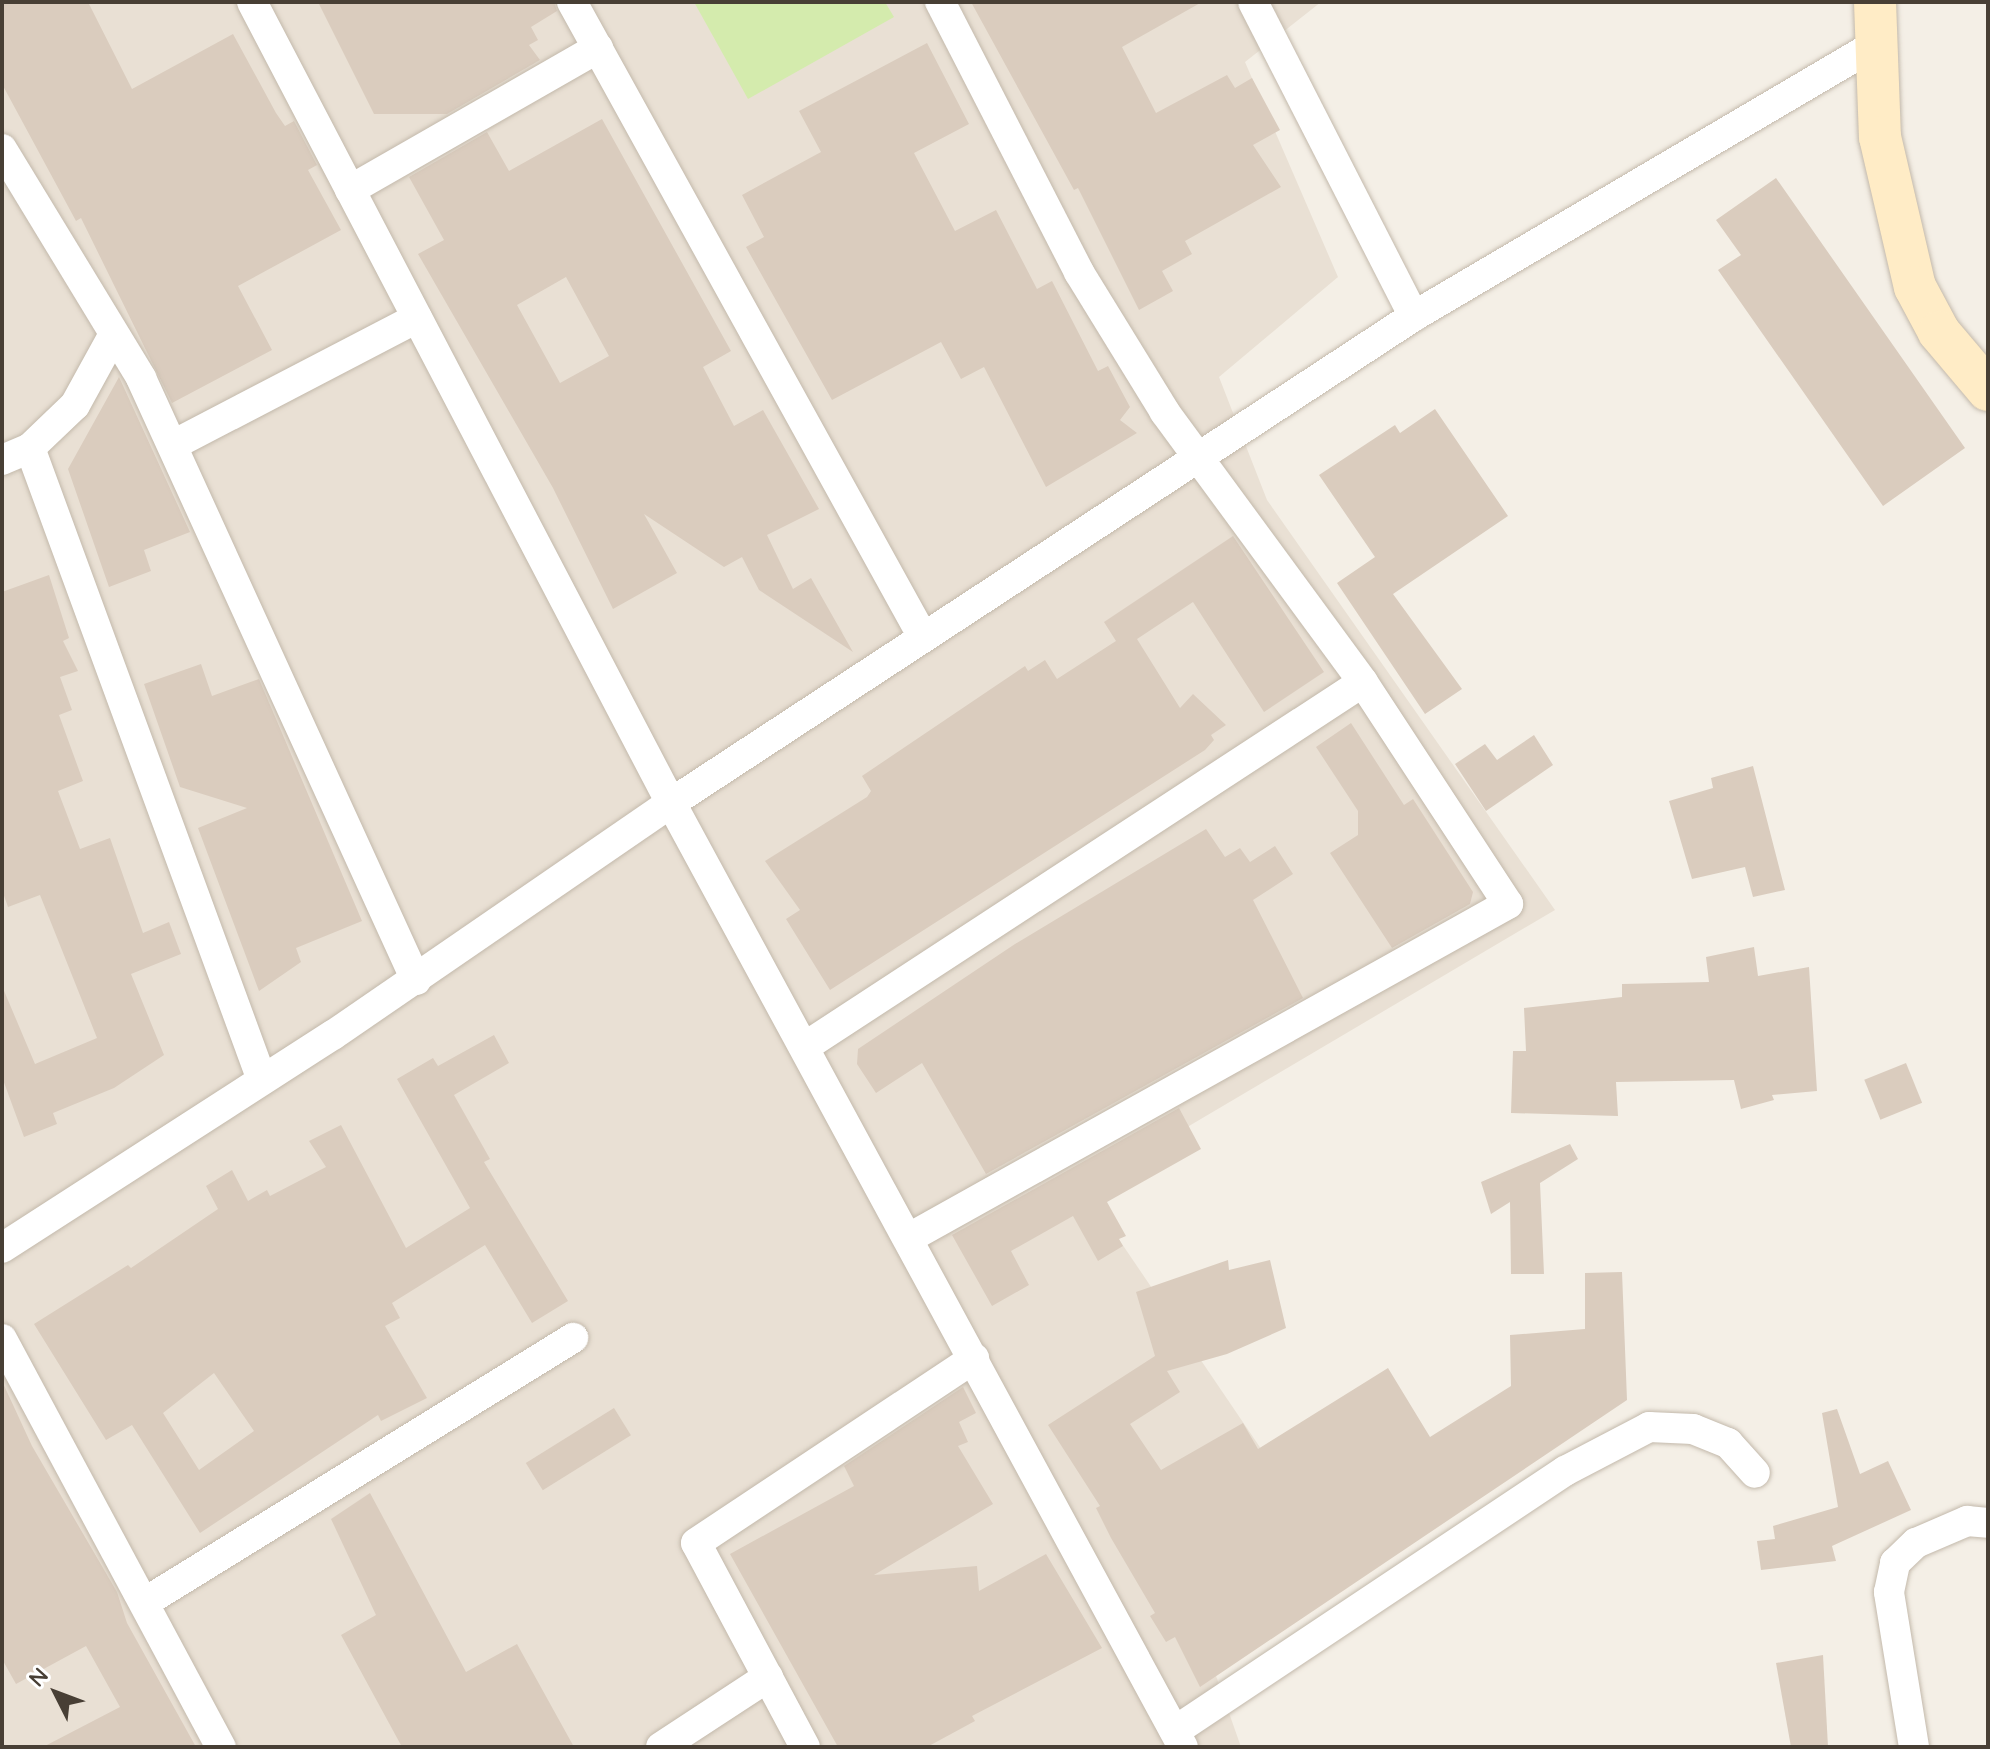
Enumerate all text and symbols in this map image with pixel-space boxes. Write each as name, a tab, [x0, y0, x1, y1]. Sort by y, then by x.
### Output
north arrow	[16, 1653, 96, 1733]
text: N	[22, 1662, 54, 1692]

